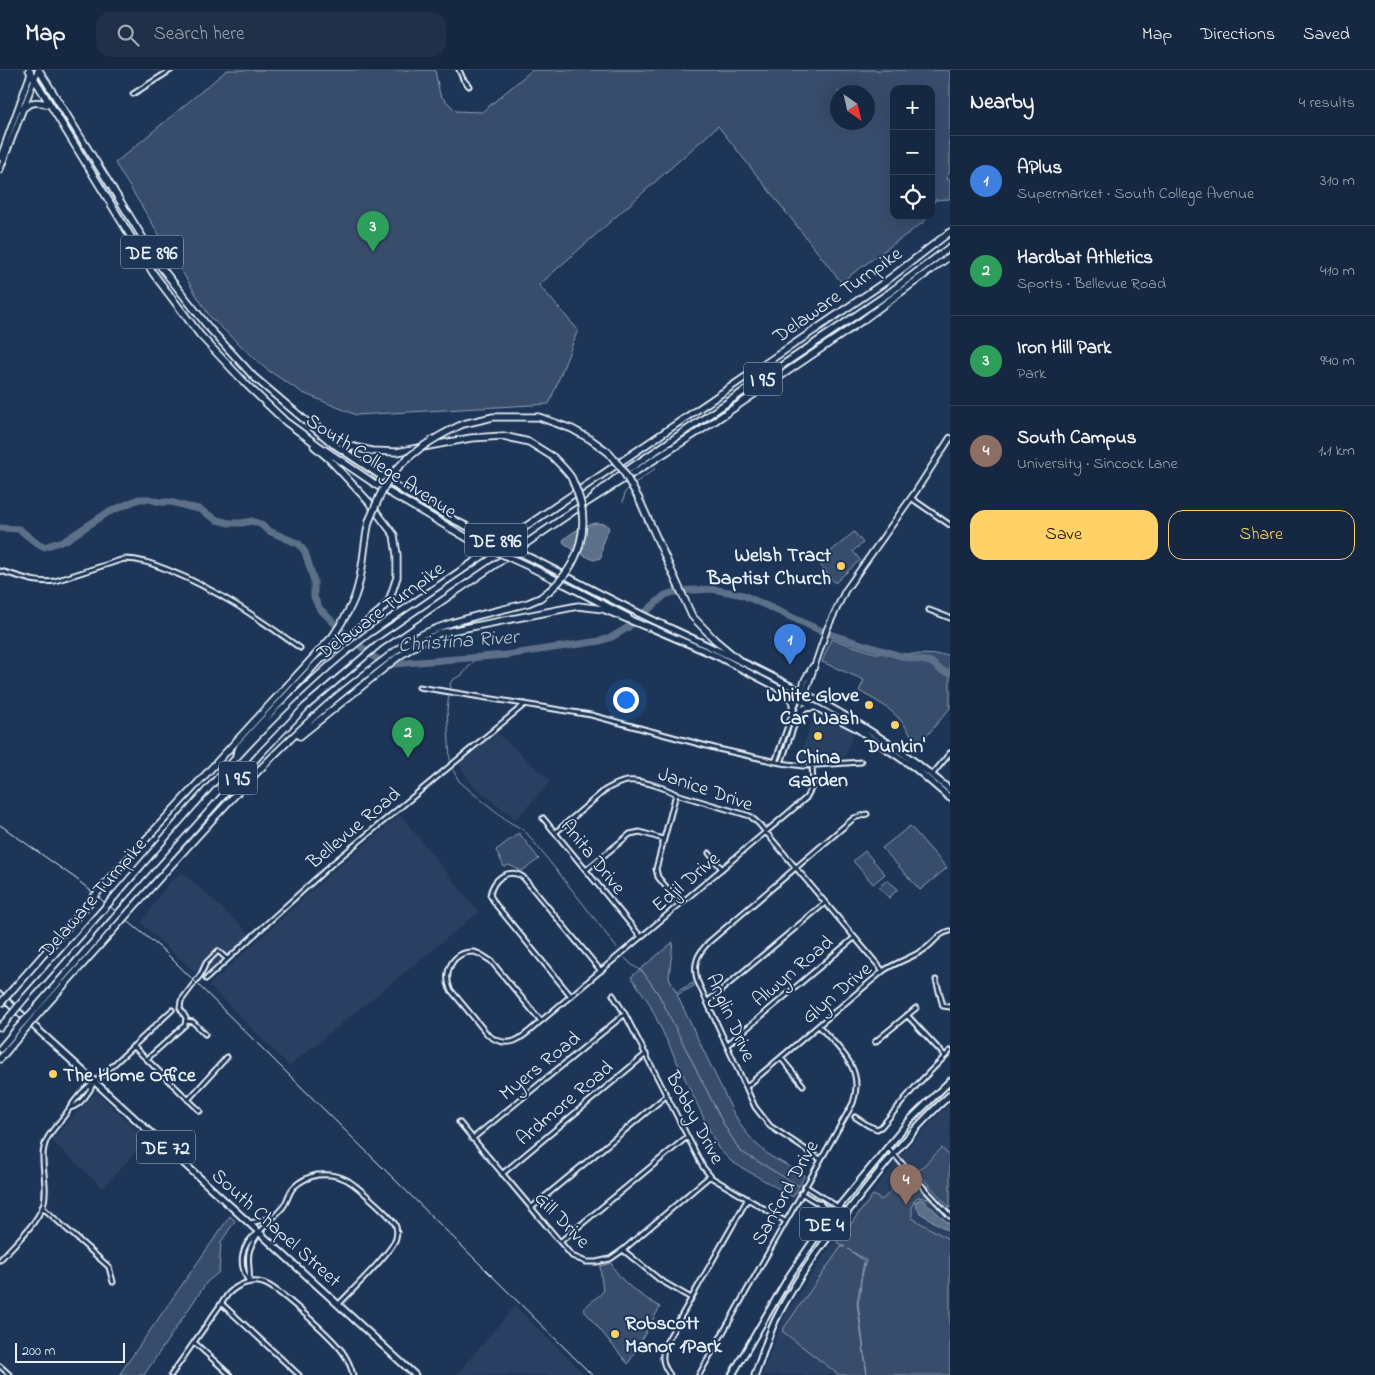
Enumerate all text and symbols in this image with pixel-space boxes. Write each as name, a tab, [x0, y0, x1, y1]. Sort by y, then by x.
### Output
search box	[96, 12, 446, 57]
text: Map	[25, 17, 66, 52]
icon: search	[114, 21, 142, 49]
text: Search here	[154, 21, 245, 48]
text: Map	[1142, 22, 1172, 48]
text: Directions	[1200, 22, 1275, 48]
text: Saved	[1303, 22, 1350, 48]
north arrow	[830, 85, 875, 130]
map controls	[890, 85, 935, 220]
button: +	[890, 85, 935, 130]
text: Nearby	[970, 88, 1034, 118]
text: 4 results	[1299, 91, 1355, 115]
button: −	[890, 130, 935, 175]
text: APlus	[1017, 155, 1062, 182]
text: 1	[983, 169, 989, 193]
text: 310 m	[1320, 169, 1355, 193]
button: locate	[890, 175, 935, 220]
text: Supermarket · South College Avenue	[1017, 182, 1254, 206]
pin: 3	[357, 211, 389, 252]
road number: DE 896	[121, 236, 183, 268]
street label: Delaware Turnpike	[767, 241, 909, 352]
text: Hardbat Athletics	[1017, 245, 1153, 272]
text: 2	[982, 259, 990, 283]
text: 410 m	[1320, 259, 1355, 283]
text: Sports · Bellevue Road	[1017, 272, 1166, 296]
text: Iron Hill Park	[1017, 335, 1111, 362]
text: 3	[983, 349, 989, 373]
text: 940 m	[1320, 349, 1355, 373]
road number: I 95	[744, 362, 782, 396]
text: Park	[1017, 362, 1046, 386]
street label: South College Avenue	[299, 407, 462, 528]
text: South Campus	[1017, 425, 1136, 452]
text: 4	[983, 439, 989, 463]
text: 1.1 km	[1318, 439, 1355, 463]
text: University · Sincock Lane	[1017, 452, 1178, 476]
button: Save	[970, 510, 1158, 560]
button: Share	[1168, 510, 1355, 560]
road number: DE 896	[465, 524, 527, 556]
place label: Welsh Tract Baptist Church	[706, 542, 831, 594]
street label: Delaware Turnpike	[311, 556, 451, 669]
marker: Welsh Tract Baptist Church	[835, 560, 847, 572]
water label: Christina River	[397, 623, 522, 661]
pin: 1	[774, 624, 806, 665]
place label: White Glove Car Wash	[766, 682, 860, 734]
your location	[613, 687, 639, 713]
marker: White Glove Car Wash	[863, 699, 875, 711]
pin: 2	[392, 717, 424, 758]
marker: Dunkin'	[889, 719, 901, 731]
marker: China Garden	[812, 730, 824, 742]
place label: Dunkin'	[864, 733, 926, 762]
place label: China Garden	[788, 744, 848, 796]
road number: I 95	[219, 761, 257, 794]
street label: Janice Drive	[654, 761, 757, 820]
street label: Bellevue Road	[301, 781, 408, 878]
street label: Anita Drive	[552, 813, 632, 902]
street label: Delaware Turnpike	[32, 832, 155, 966]
street label: Edjil Drive	[646, 846, 727, 920]
street label: Alwyn Road	[747, 929, 841, 1015]
street label: Glyn Drive	[796, 956, 879, 1032]
street label: Anglin Drive	[696, 969, 762, 1067]
street label: Myers Road	[494, 1025, 587, 1109]
street label: Ardmore Road	[511, 1054, 621, 1153]
place label: The Home Office	[63, 1062, 197, 1091]
street label: Bobby Drive	[657, 1066, 730, 1170]
marker: The Home Office	[47, 1068, 59, 1080]
road number: DE 72	[137, 1130, 195, 1164]
street label: Sanford Drive	[745, 1135, 827, 1251]
street label: South Chapel Street	[204, 1163, 347, 1295]
pin: 4	[890, 1164, 922, 1205]
street label: Gill Drive	[527, 1186, 596, 1256]
road number: DE 4	[800, 1208, 850, 1240]
place label: Robscott Manor 1Park	[625, 1310, 723, 1362]
marker: Robscott Manor 1Park	[609, 1328, 621, 1340]
scale bar	[15, 1340, 125, 1363]
text: 200 m	[22, 1341, 55, 1362]

